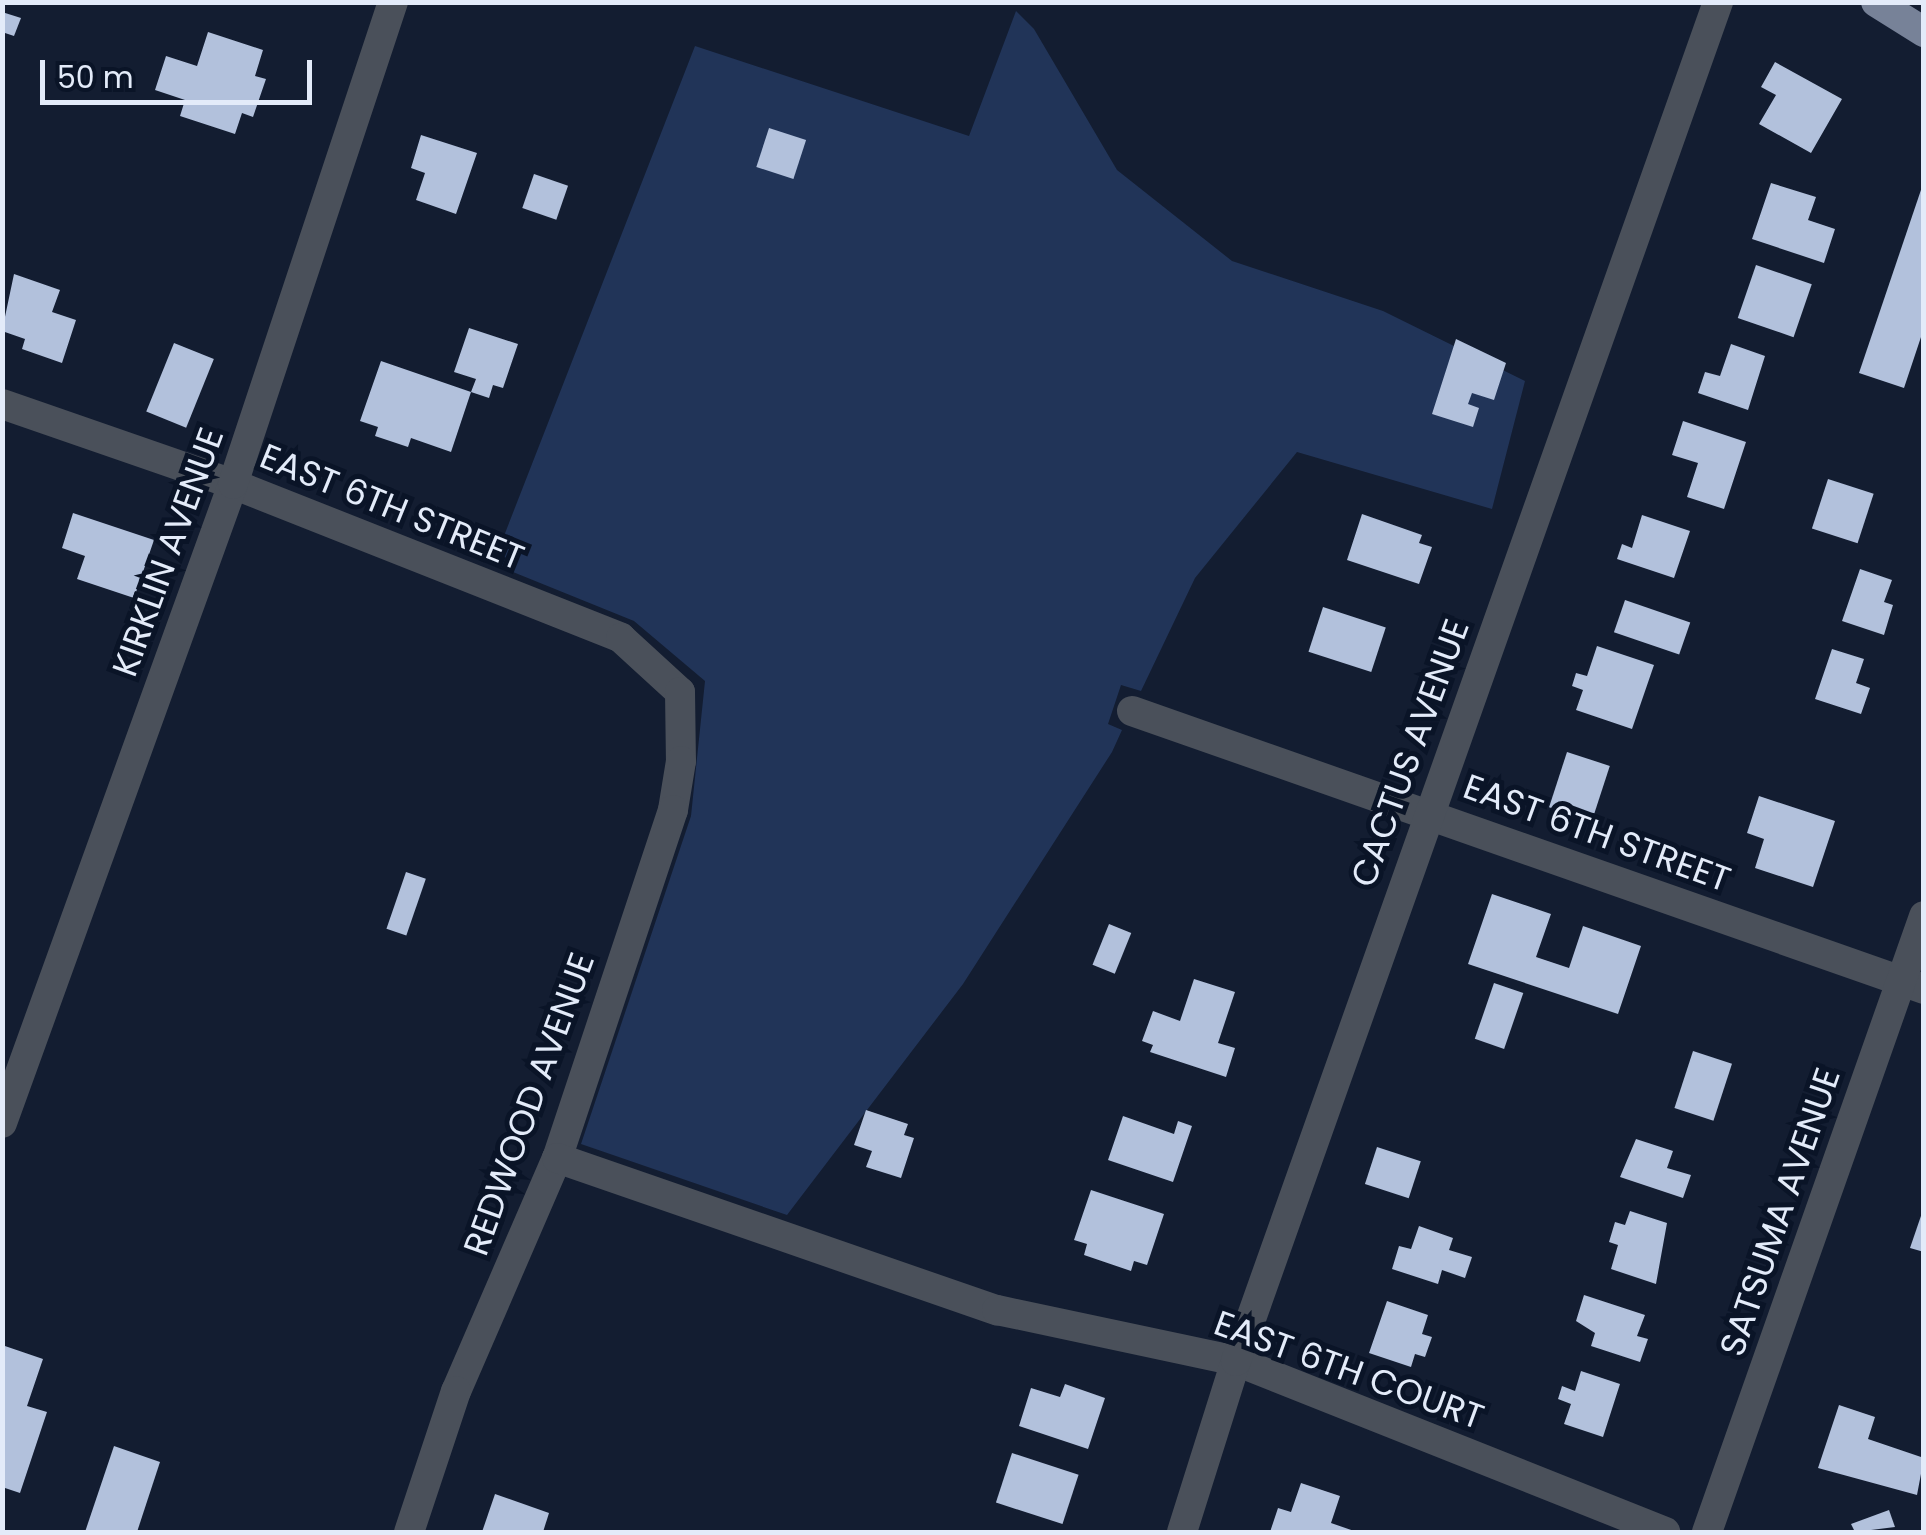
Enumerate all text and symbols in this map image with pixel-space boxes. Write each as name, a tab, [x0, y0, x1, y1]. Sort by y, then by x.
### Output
scale bar	[45, 40, 318, 102]
text: 50 m	[57, 56, 134, 99]
street label: KIRKLIN AVENUE	[104, 422, 232, 682]
street label: EAST 6TH STREET	[254, 435, 530, 579]
street label: CACTUS AVENUE	[1342, 614, 1478, 892]
street label: EAST 6TH STREET	[1458, 765, 1736, 901]
street label: REDWOOD AVENUE	[455, 947, 603, 1261]
street label: SATSUMA AVENUE	[1711, 1063, 1849, 1361]
street label: EAST 6TH COURT	[1209, 1302, 1489, 1438]

